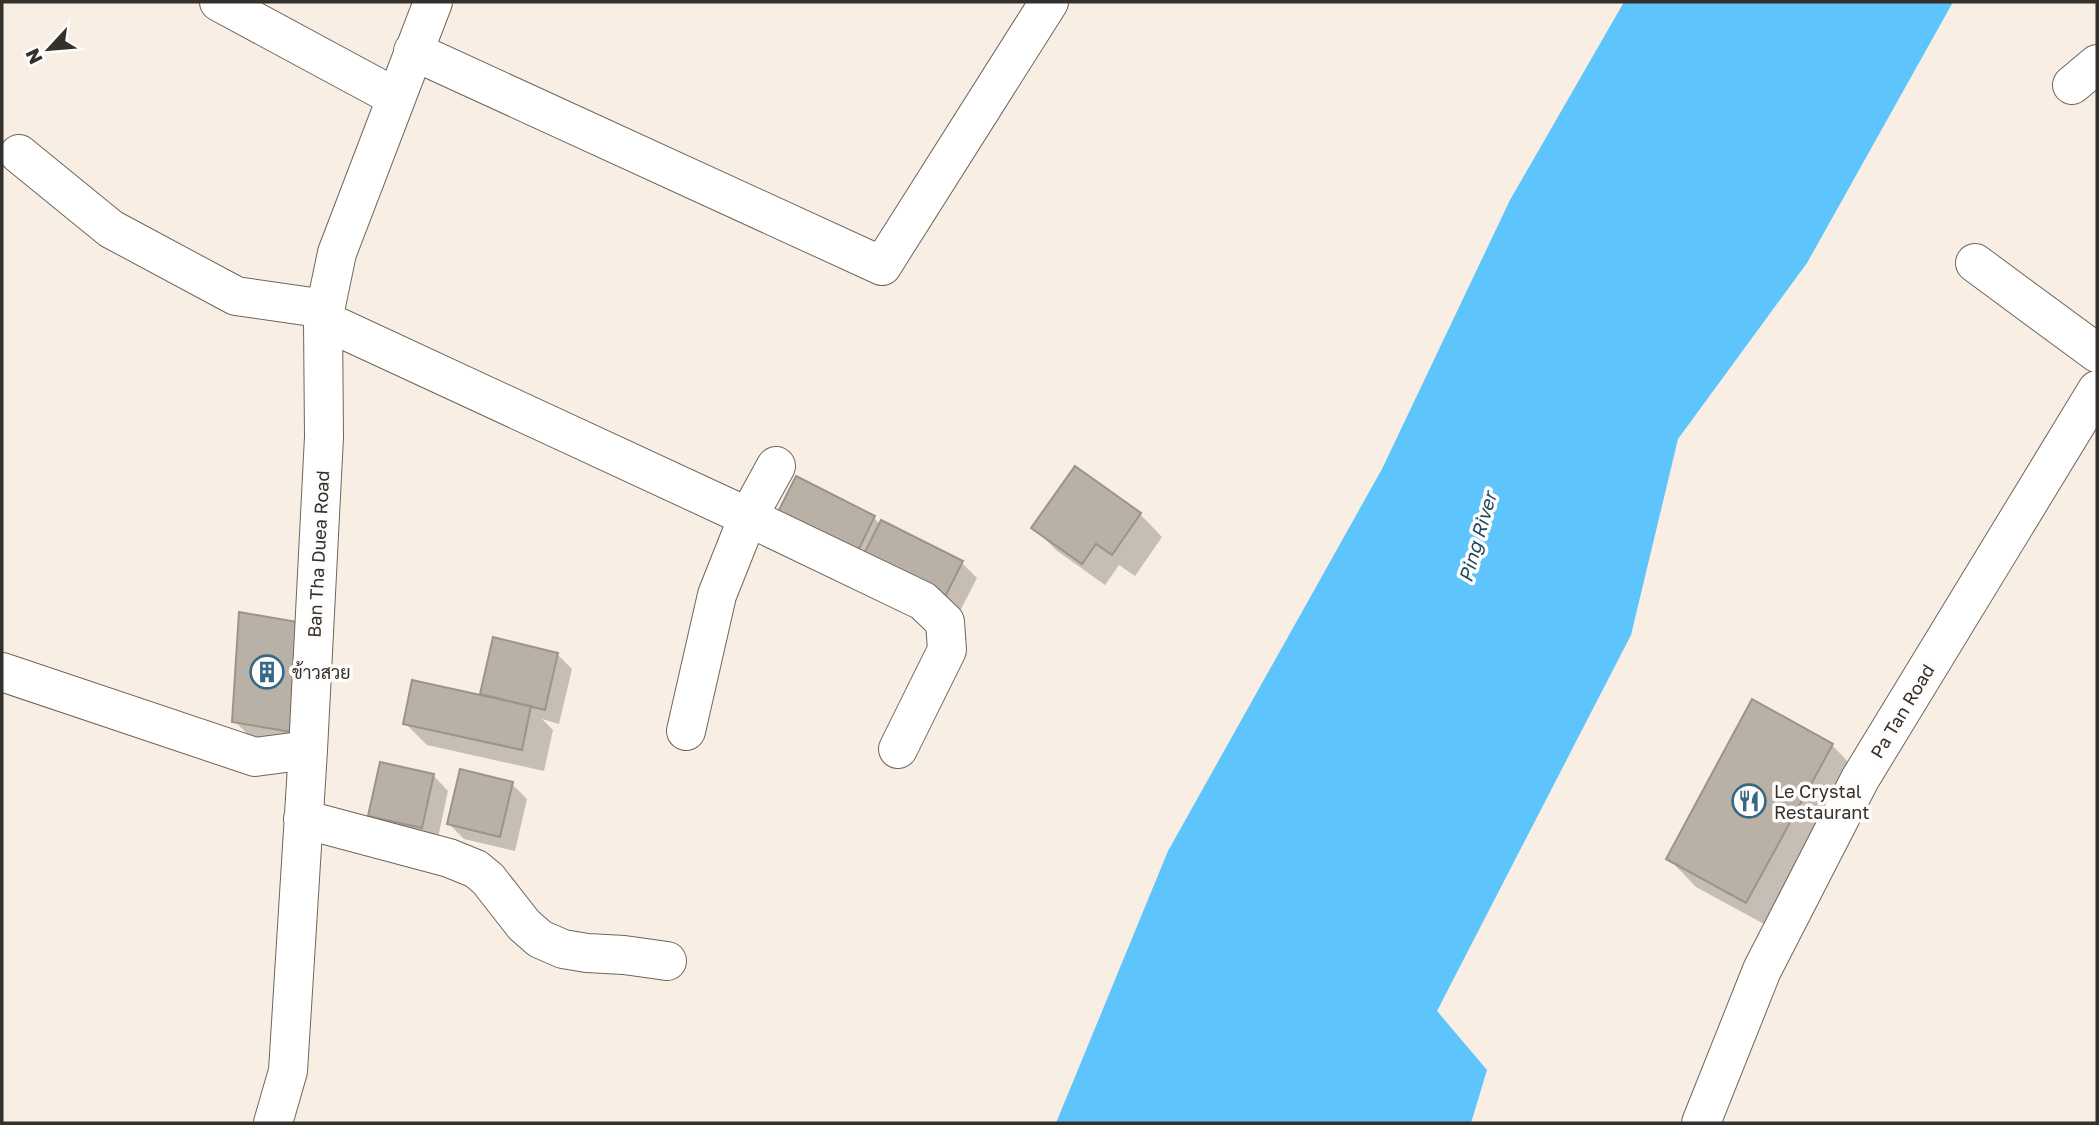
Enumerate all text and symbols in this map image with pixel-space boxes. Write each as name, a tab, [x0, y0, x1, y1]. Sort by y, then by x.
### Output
north arrow	[14, 14, 84, 84]
text: N	[20, 45, 47, 68]
street label: Ban Tha Duea Road	[303, 470, 333, 638]
water label: Ping River	[1453, 487, 1501, 585]
building icon: ข้าวสวย	[248, 653, 286, 691]
street label: Pa Tan Road	[1865, 660, 1939, 762]
place label: ข้าวสวย	[292, 661, 351, 683]
place label: Le Crystal Restaurant	[1774, 780, 1869, 823]
restaurant icon: Le Crystal Restaurant	[1730, 782, 1768, 820]

